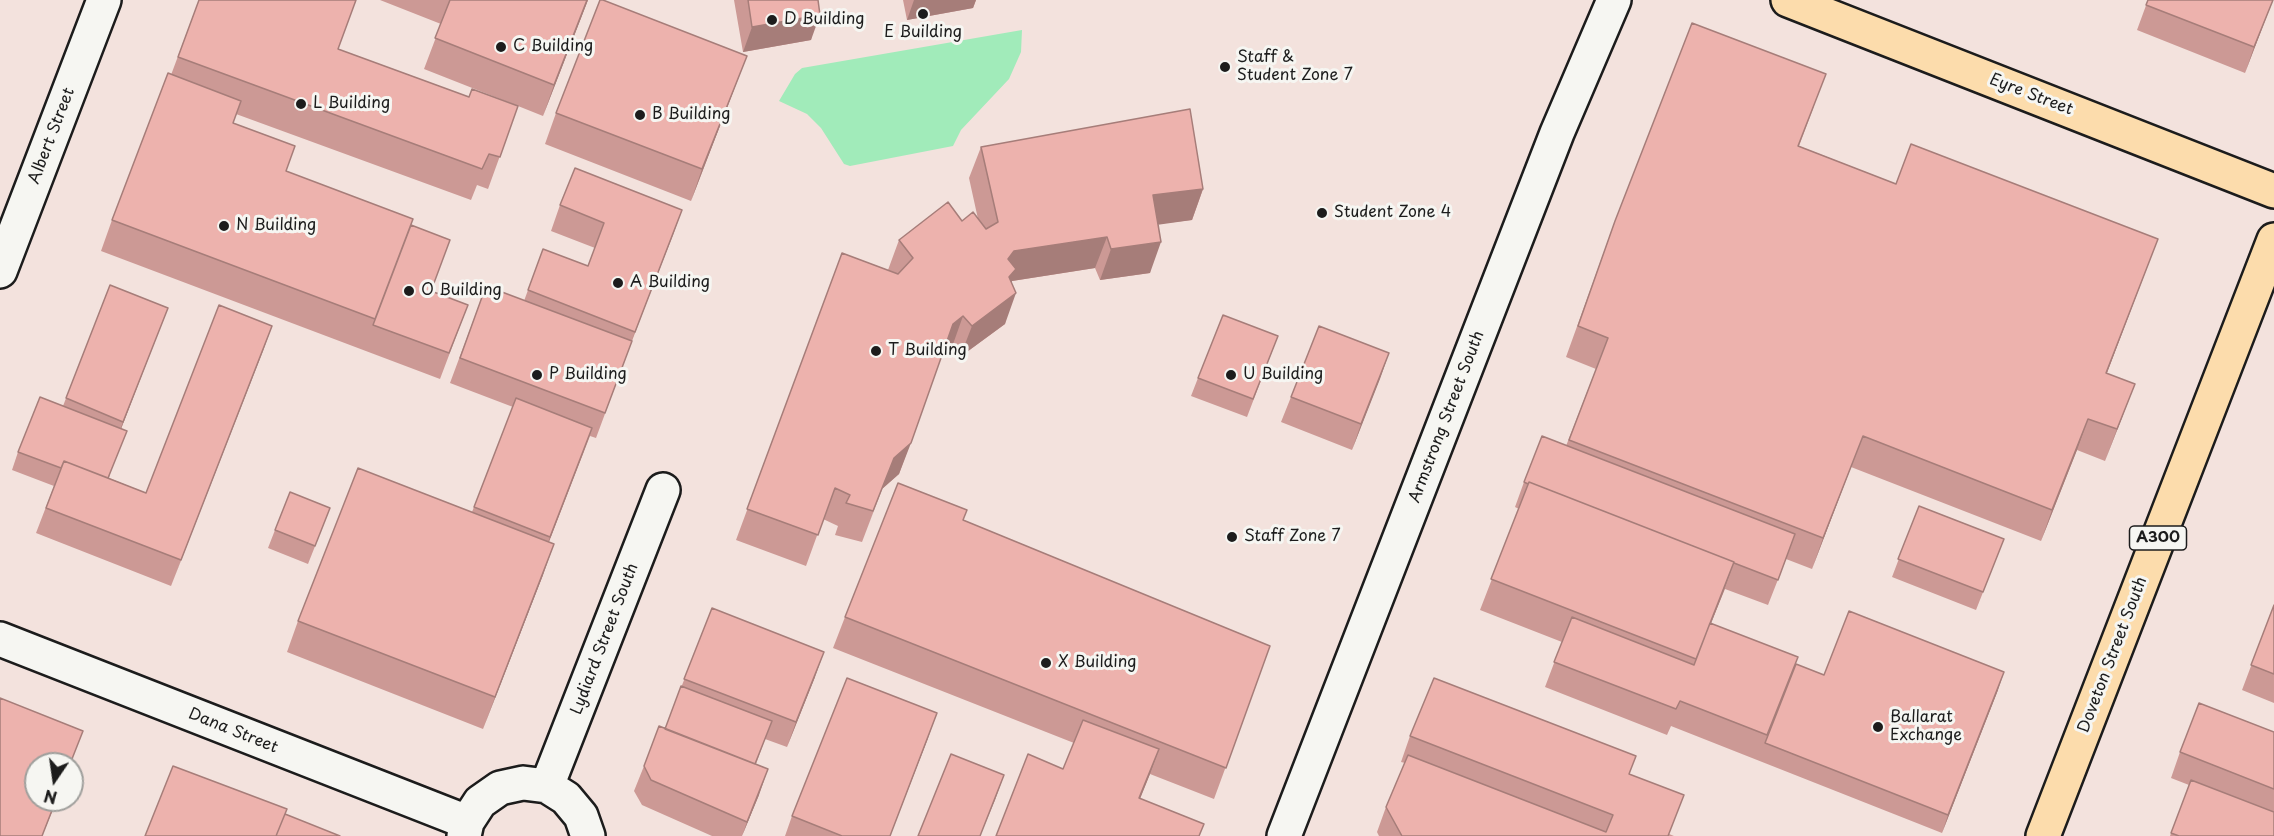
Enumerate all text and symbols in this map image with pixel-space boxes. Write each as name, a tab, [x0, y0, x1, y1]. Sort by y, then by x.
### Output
marker: E Building	[916, 7, 930, 21]
place label: D Building	[784, 10, 864, 30]
marker: D Building	[765, 13, 779, 27]
place label: E Building	[884, 23, 962, 43]
place label: C Building	[513, 37, 593, 57]
marker: C Building	[494, 40, 508, 54]
place label: Staff & Student Zone 7	[1237, 48, 1353, 86]
marker: Staff & Student Zone 7	[1218, 60, 1232, 74]
street label: Eyre Street	[1987, 70, 2075, 120]
street label: Albert Street	[25, 85, 79, 187]
place label: L Building	[313, 94, 390, 114]
marker: L Building	[294, 97, 308, 111]
place label: B Building	[652, 105, 730, 125]
marker: B Building	[633, 108, 647, 122]
place label: Student Zone 4	[1334, 203, 1451, 223]
marker: Student Zone 4	[1315, 206, 1329, 220]
place label: N Building	[236, 216, 316, 236]
marker: N Building	[217, 219, 231, 233]
place label: A Building	[630, 273, 710, 293]
marker: A Building	[611, 276, 625, 290]
place label: O Building	[421, 281, 502, 301]
marker: O Building	[402, 284, 416, 298]
street label: Armstrong Street South	[1405, 328, 1489, 506]
place label: T Building	[888, 341, 967, 361]
marker: T Building	[869, 344, 883, 358]
place label: P Building	[549, 365, 627, 385]
place label: U Building	[1243, 365, 1323, 385]
marker: P Building	[530, 368, 544, 382]
marker: U Building	[1224, 368, 1238, 382]
road number: A300	[2130, 526, 2186, 550]
place label: Staff Zone 7	[1244, 527, 1341, 547]
marker: Staff Zone 7	[1225, 530, 1239, 544]
street label: Lydiard Street South	[567, 561, 643, 717]
street label: Doveton Street South	[2074, 574, 2152, 736]
place label: X Building	[1058, 653, 1136, 673]
marker: X Building	[1039, 656, 1053, 670]
street label: Dana Street	[185, 704, 281, 758]
place label: Ballarat Exchange	[1890, 708, 1962, 746]
marker: Ballarat Exchange	[1871, 720, 1885, 734]
north arrow	[24, 752, 84, 812]
text: N	[42, 784, 59, 811]

